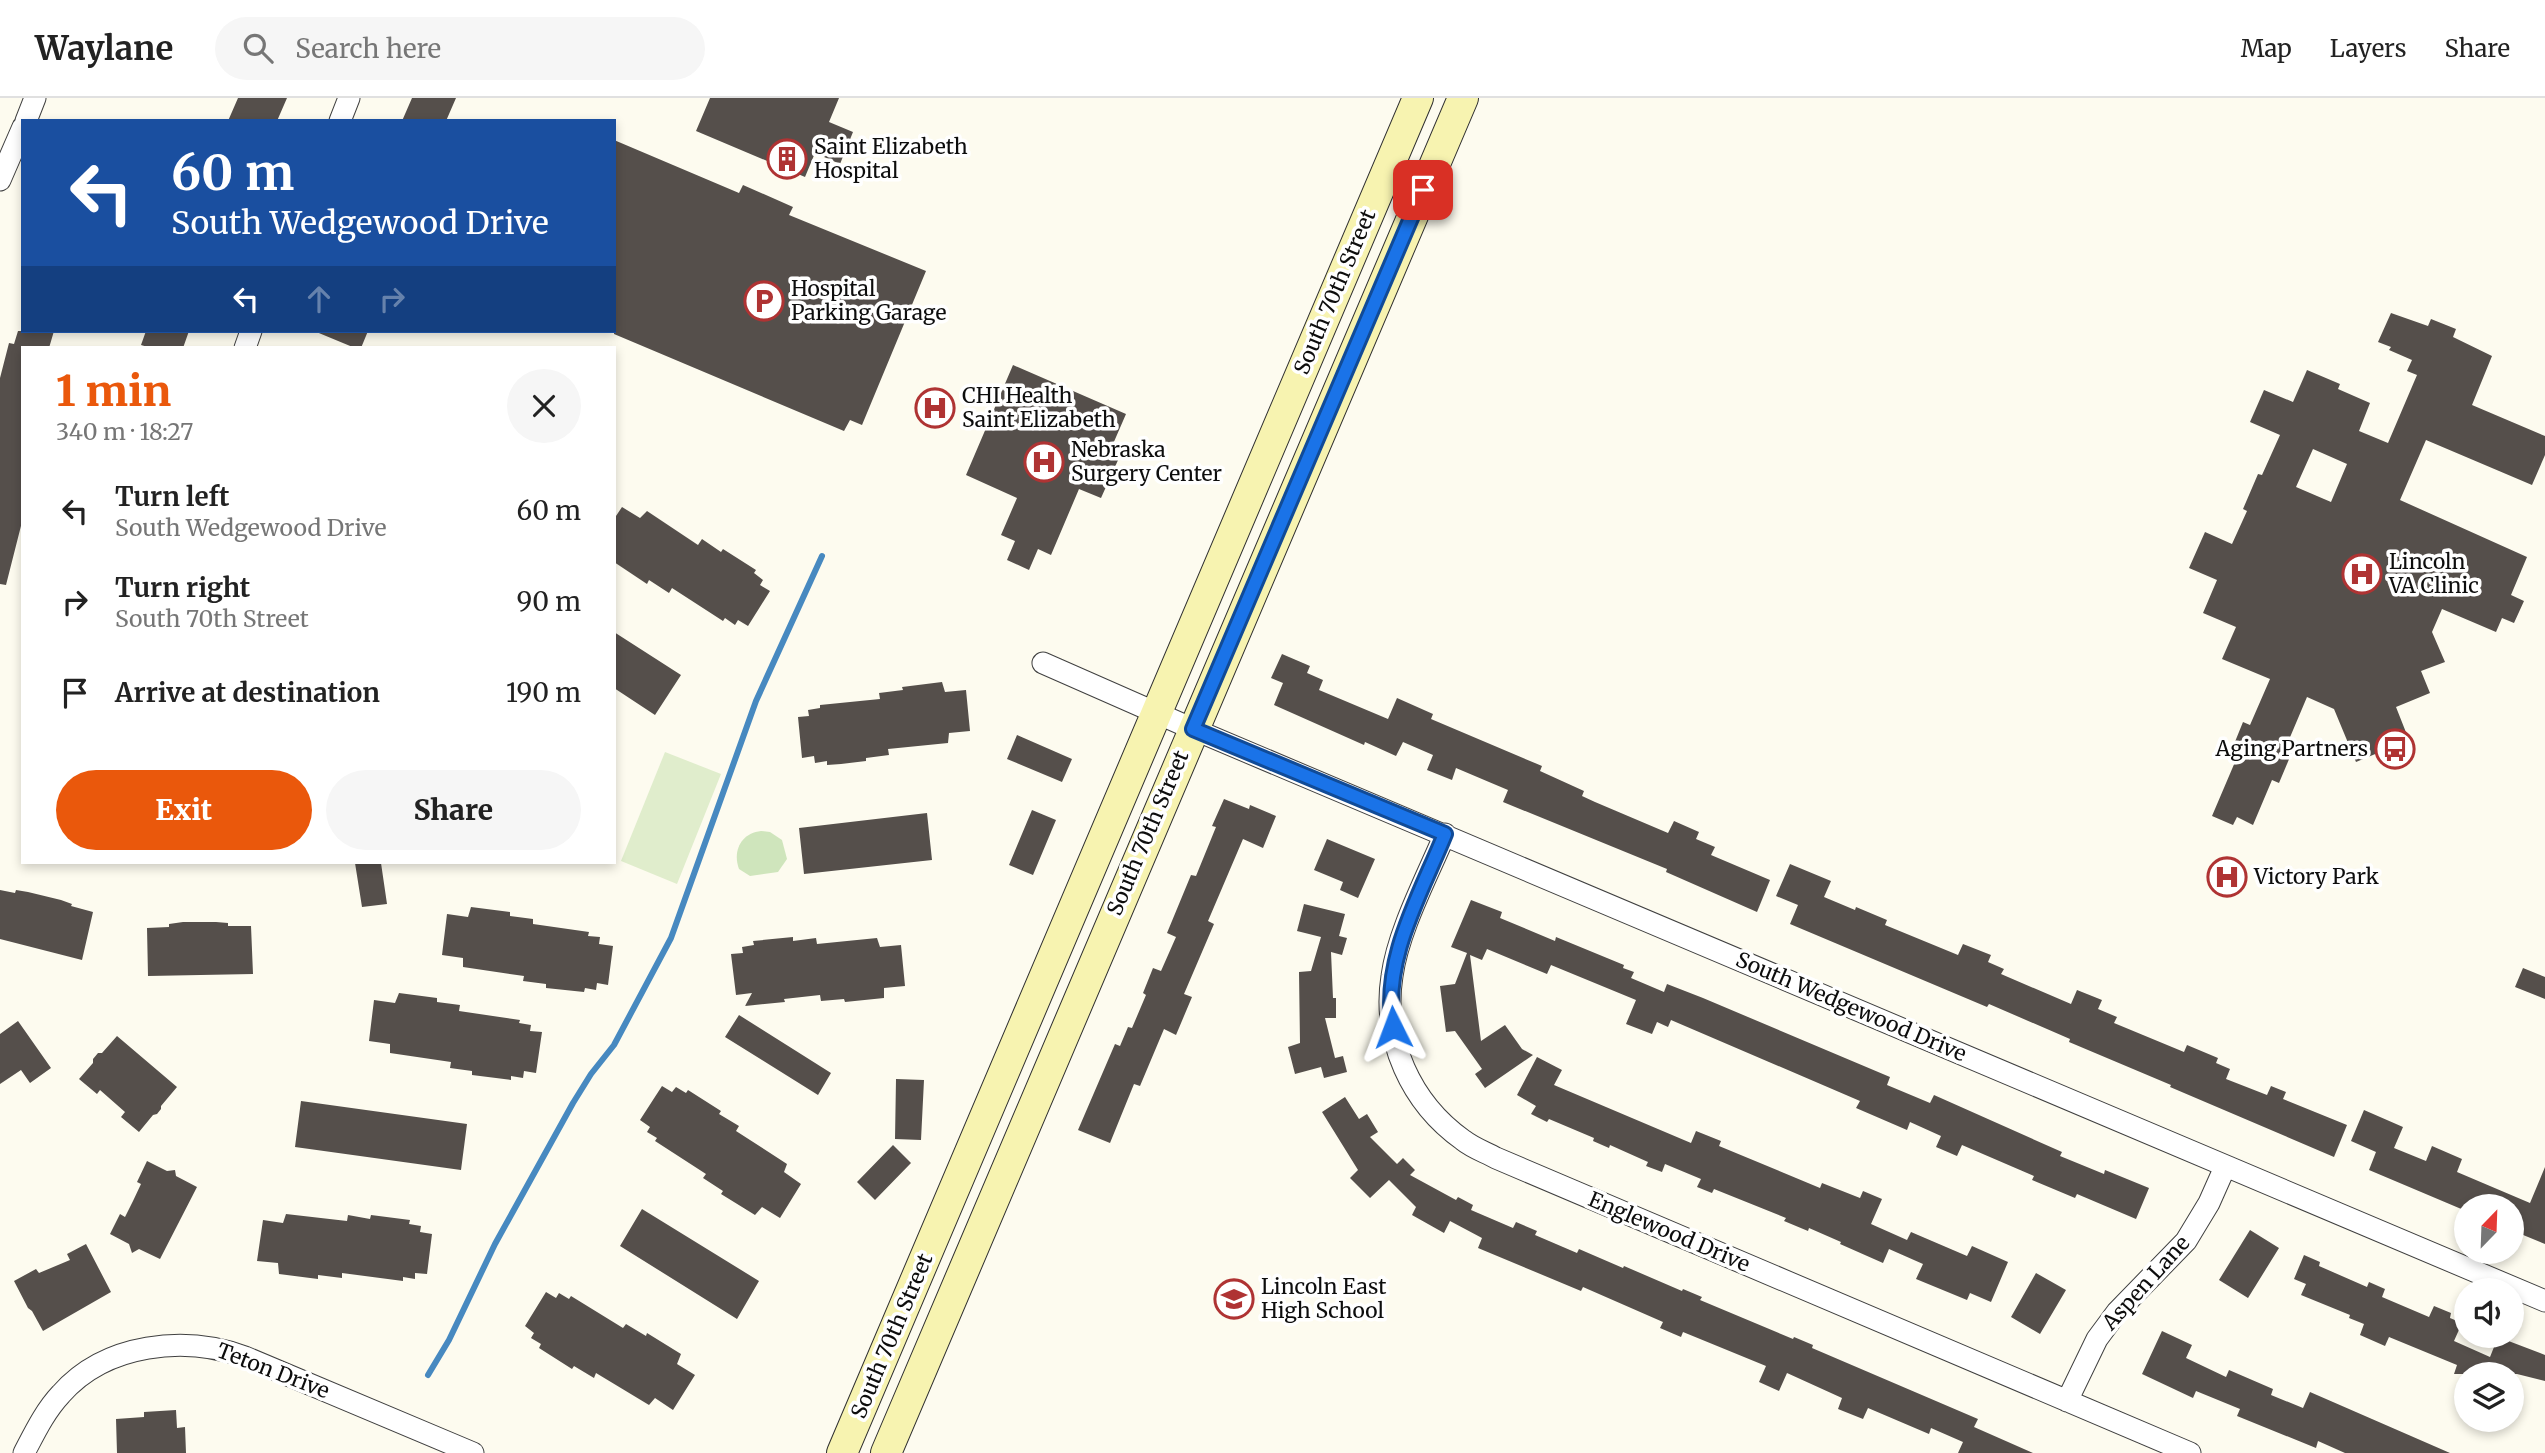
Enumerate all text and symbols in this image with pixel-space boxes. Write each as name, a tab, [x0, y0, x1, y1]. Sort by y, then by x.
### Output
search box	[215, 17, 705, 80]
text: Waylane	[35, 28, 173, 69]
icon: search	[239, 29, 277, 67]
text: Search here	[295, 32, 441, 65]
text: Map	[2241, 33, 2292, 64]
text: Layers	[2330, 33, 2406, 64]
text: Share	[2444, 33, 2510, 64]
place label: Saint Elizabeth Hospital	[814, 133, 968, 184]
building icon: Saint Elizabeth Hospital	[766, 138, 808, 180]
text: 60 m	[171, 142, 294, 203]
icon: left	[56, 147, 147, 238]
pin	[1393, 160, 1453, 220]
icon: arrive	[1404, 171, 1442, 209]
text: South Wedgewood Drive	[171, 203, 549, 243]
street label: South 70th Street	[1288, 205, 1382, 378]
place label: Hospital Parking Garage	[791, 275, 946, 326]
icon: left	[227, 280, 265, 318]
icon: ahead	[300, 280, 338, 318]
icon: right	[373, 280, 411, 318]
parking icon: Hospital Parking Garage	[743, 280, 785, 322]
text: 1 min	[56, 365, 171, 417]
button: close	[507, 369, 581, 443]
place label: CHI Health Saint Elizabeth	[962, 382, 1116, 433]
hospital icon: CHI Health Saint Elizabeth	[914, 387, 956, 429]
text: 340 m · 18:27	[56, 417, 193, 446]
place label: Nebraska Surgery Center	[1071, 436, 1222, 487]
hospital icon: Nebraska Surgery Center	[1023, 441, 1065, 483]
text: Turn left	[115, 480, 229, 513]
icon: left	[56, 492, 94, 530]
text: 60 m	[517, 494, 581, 527]
text: South Wedgewood Drive	[115, 513, 386, 542]
place label: Lincoln VA Clinic	[2388, 548, 2479, 599]
hospital icon: Lincoln VA Clinic	[2341, 553, 2383, 595]
text: Turn right	[115, 571, 250, 604]
icon: right	[56, 583, 94, 621]
text: 90 m	[517, 585, 581, 618]
text: South 70th Street	[115, 604, 309, 633]
icon: arrive	[56, 674, 94, 712]
text: Arrive at destination	[115, 676, 380, 709]
text: 190 m	[506, 676, 581, 709]
bus stop icon: Aging Partners	[2374, 728, 2416, 770]
place label: Aging Partners	[2215, 735, 2368, 762]
street label: South 70th Street	[1101, 746, 1195, 919]
button: Exit	[56, 770, 312, 850]
button: Share	[326, 770, 581, 850]
hospital icon: Victory Park	[2206, 856, 2248, 898]
place label: Victory Park	[2253, 863, 2379, 890]
street label: South Wedgewood Drive	[1732, 946, 1971, 1067]
position arrow	[1356, 990, 1430, 1064]
street label: Englewood Drive	[1584, 1185, 1754, 1278]
north arrow	[2454, 1194, 2524, 1264]
map controls	[2454, 1194, 2524, 1432]
street label: Aspen Lane	[2095, 1230, 2195, 1336]
street label: South 70th Street	[845, 1249, 939, 1422]
place label: Lincoln East High School	[1261, 1273, 1386, 1324]
school or university icon: Lincoln East High School	[1213, 1278, 1255, 1320]
button: sound	[2454, 1278, 2524, 1348]
street label: Teton Drive	[213, 1337, 333, 1404]
button: layers	[2454, 1362, 2524, 1432]

